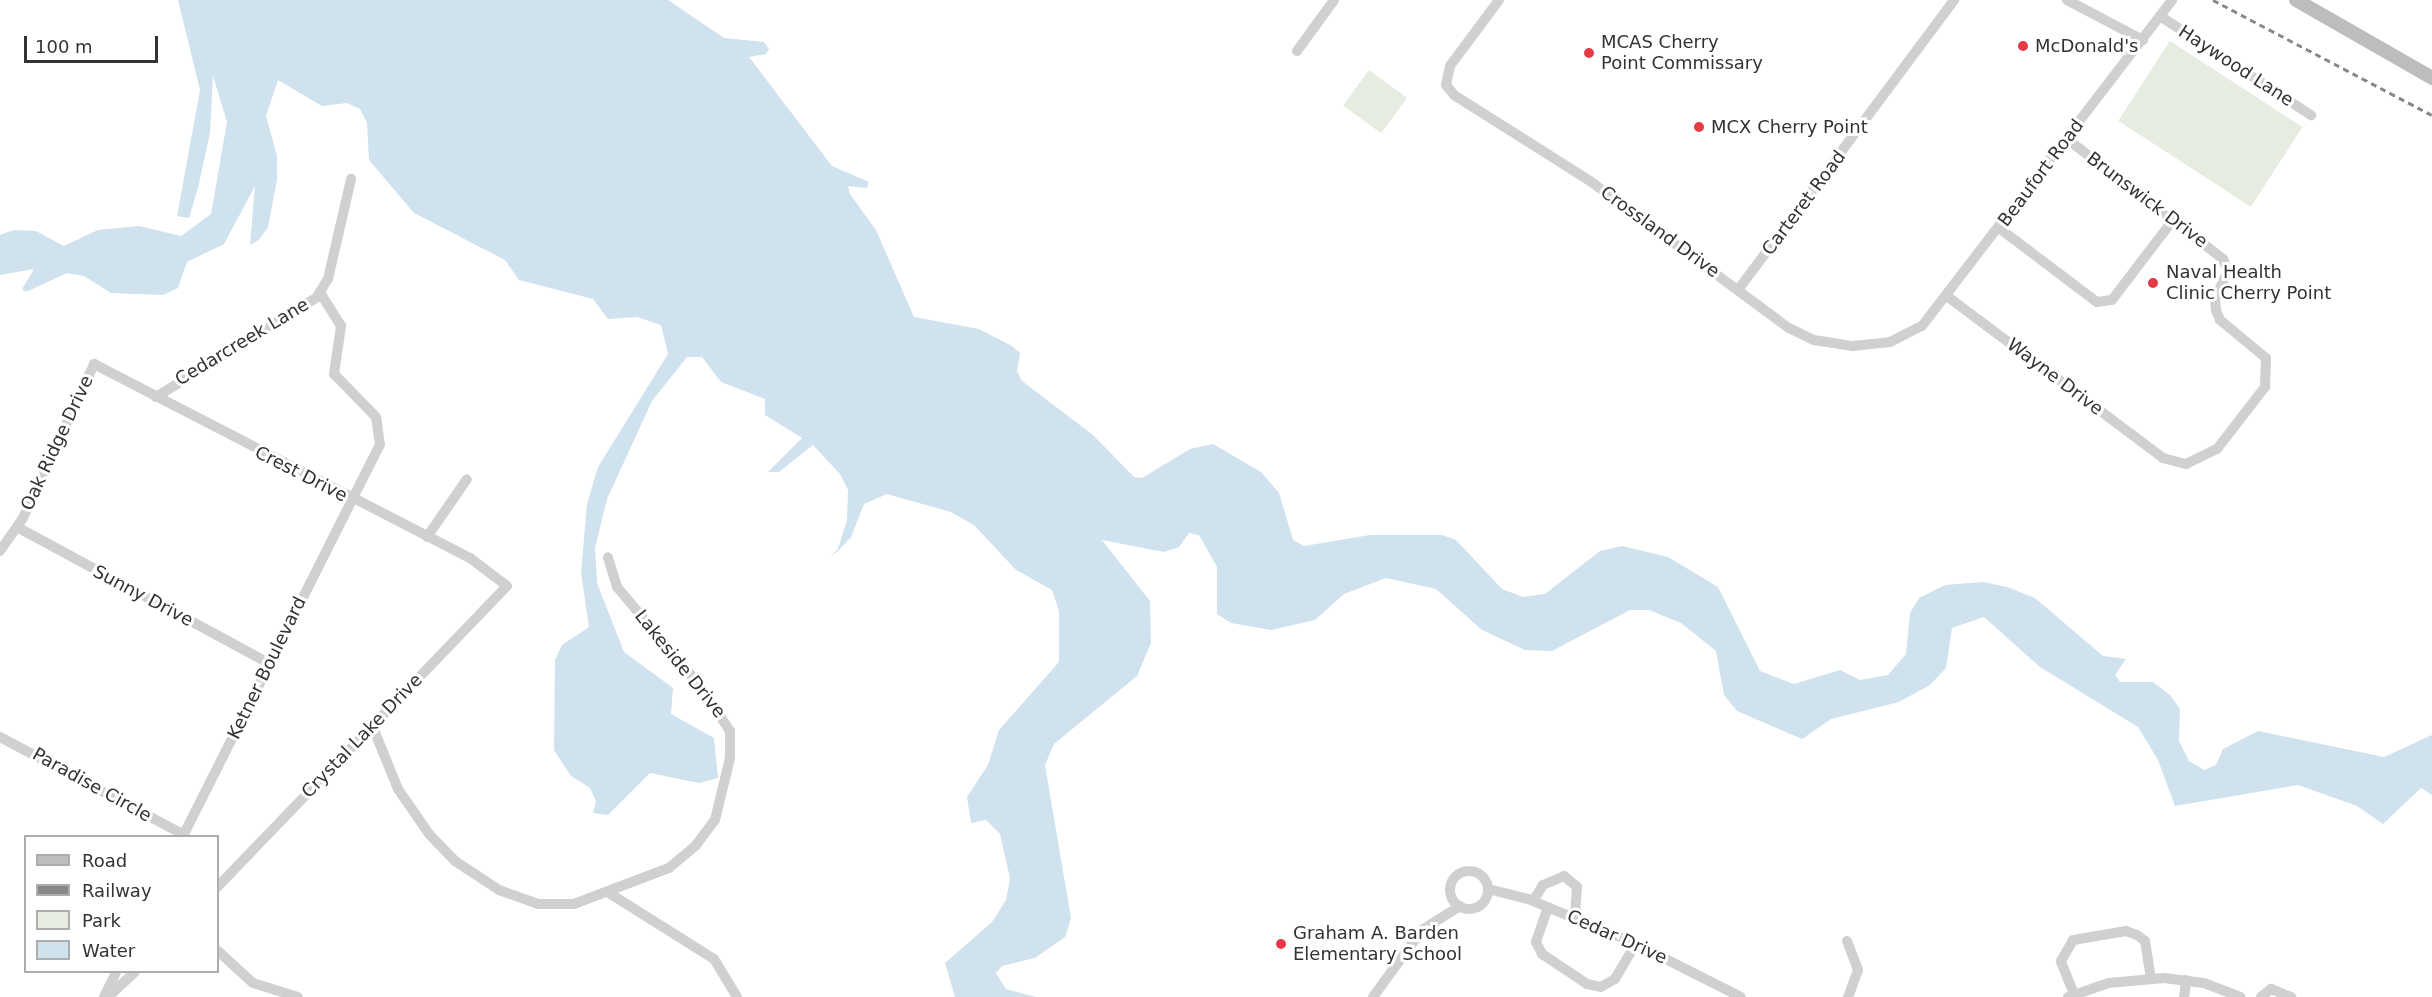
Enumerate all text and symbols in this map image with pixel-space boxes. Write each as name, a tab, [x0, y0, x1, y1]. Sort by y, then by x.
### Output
street label: Haywood Lane	[2174, 21, 2298, 111]
scale bar	[27, 24, 160, 62]
place label: MCAS Cherry Point Commissary	[1601, 32, 1763, 74]
place label: McDonald's	[2035, 35, 2138, 57]
text: 100 m	[35, 36, 93, 57]
marker: McDonald's	[2016, 39, 2030, 53]
marker: MCAS Cherry Point Commissary	[1582, 46, 1596, 60]
street label: Beaufort Road	[1994, 115, 2088, 231]
place label: MCX Cherry Point	[1711, 116, 1868, 138]
marker: MCX Cherry Point	[1692, 120, 1706, 134]
street label: Carteret Road	[1758, 147, 1850, 259]
street label: Brunswick Drive	[2082, 148, 2212, 252]
street label: Crossland Drive	[1596, 182, 1724, 282]
place label: Naval Health Clinic Cherry Point	[2166, 262, 2331, 304]
marker: Naval Health Clinic Cherry Point	[2144, 274, 2162, 292]
street label: Cedarcreek Lane	[171, 294, 313, 390]
street label: Wayne Drive	[2003, 334, 2107, 420]
street label: Oak Ridge Drive	[16, 372, 98, 514]
street label: Crest Drive	[251, 441, 351, 507]
street label: Sunny Drive	[89, 561, 197, 631]
street label: Ketner Boulevard	[223, 593, 311, 743]
street label: Lakeside Drive	[630, 606, 730, 722]
street label: Crystal Lake Drive	[297, 669, 427, 803]
street label: Paradise Circle	[29, 743, 155, 827]
legend	[24, 835, 219, 973]
text: Road	[82, 850, 127, 871]
text: Railway	[82, 880, 152, 901]
street label: Cedar Drive	[1564, 905, 1670, 969]
text: Park	[82, 910, 121, 931]
place label: Graham A. Barden Elementary School	[1293, 923, 1462, 966]
marker: Graham A. Barden Elementary School	[1274, 937, 1288, 951]
text: Water	[82, 940, 135, 961]

